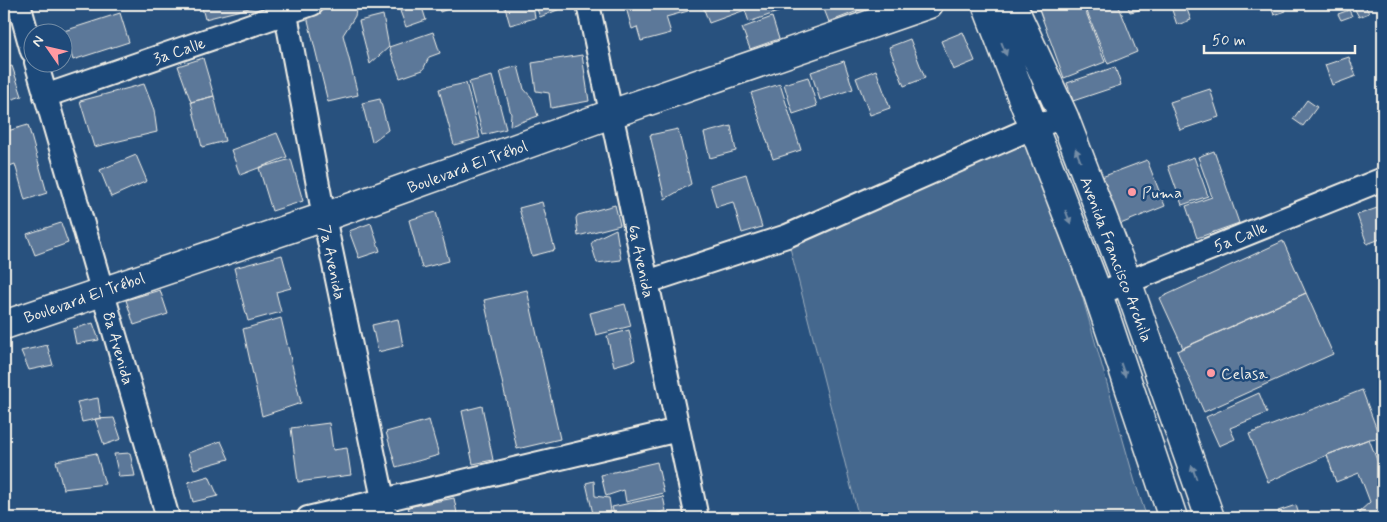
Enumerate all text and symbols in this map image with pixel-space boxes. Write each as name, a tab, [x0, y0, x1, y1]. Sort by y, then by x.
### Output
north arrow	[22, 22, 72, 72]
scale bar	[1204, 22, 1356, 54]
text: 50 m	[1212, 31, 1246, 51]
text: N	[28, 32, 48, 50]
street label: 3a Calle	[151, 33, 209, 70]
one-way arrow	[1000, 42, 1008, 57]
street label: Boulevard El Trébol	[405, 136, 531, 199]
one-way arrow	[1074, 148, 1082, 162]
street label: Avenida Francisco Archila	[1074, 174, 1157, 345]
place label: Puma	[1142, 183, 1182, 204]
marker: Puma	[1126, 186, 1138, 198]
one-way arrow	[1064, 210, 1072, 225]
street label: 5a Calle	[1211, 217, 1271, 258]
street label: 7a Avenida	[313, 223, 350, 302]
street label: 6a Avenida	[623, 223, 659, 300]
street label: Boulevard El Trébol	[21, 268, 148, 329]
street label: 8a Avenida	[97, 309, 138, 388]
one-way arrow	[1120, 363, 1128, 378]
place label: Celasa	[1221, 364, 1268, 385]
marker: Celasa	[1205, 367, 1217, 379]
one-way arrow	[1190, 465, 1197, 480]

